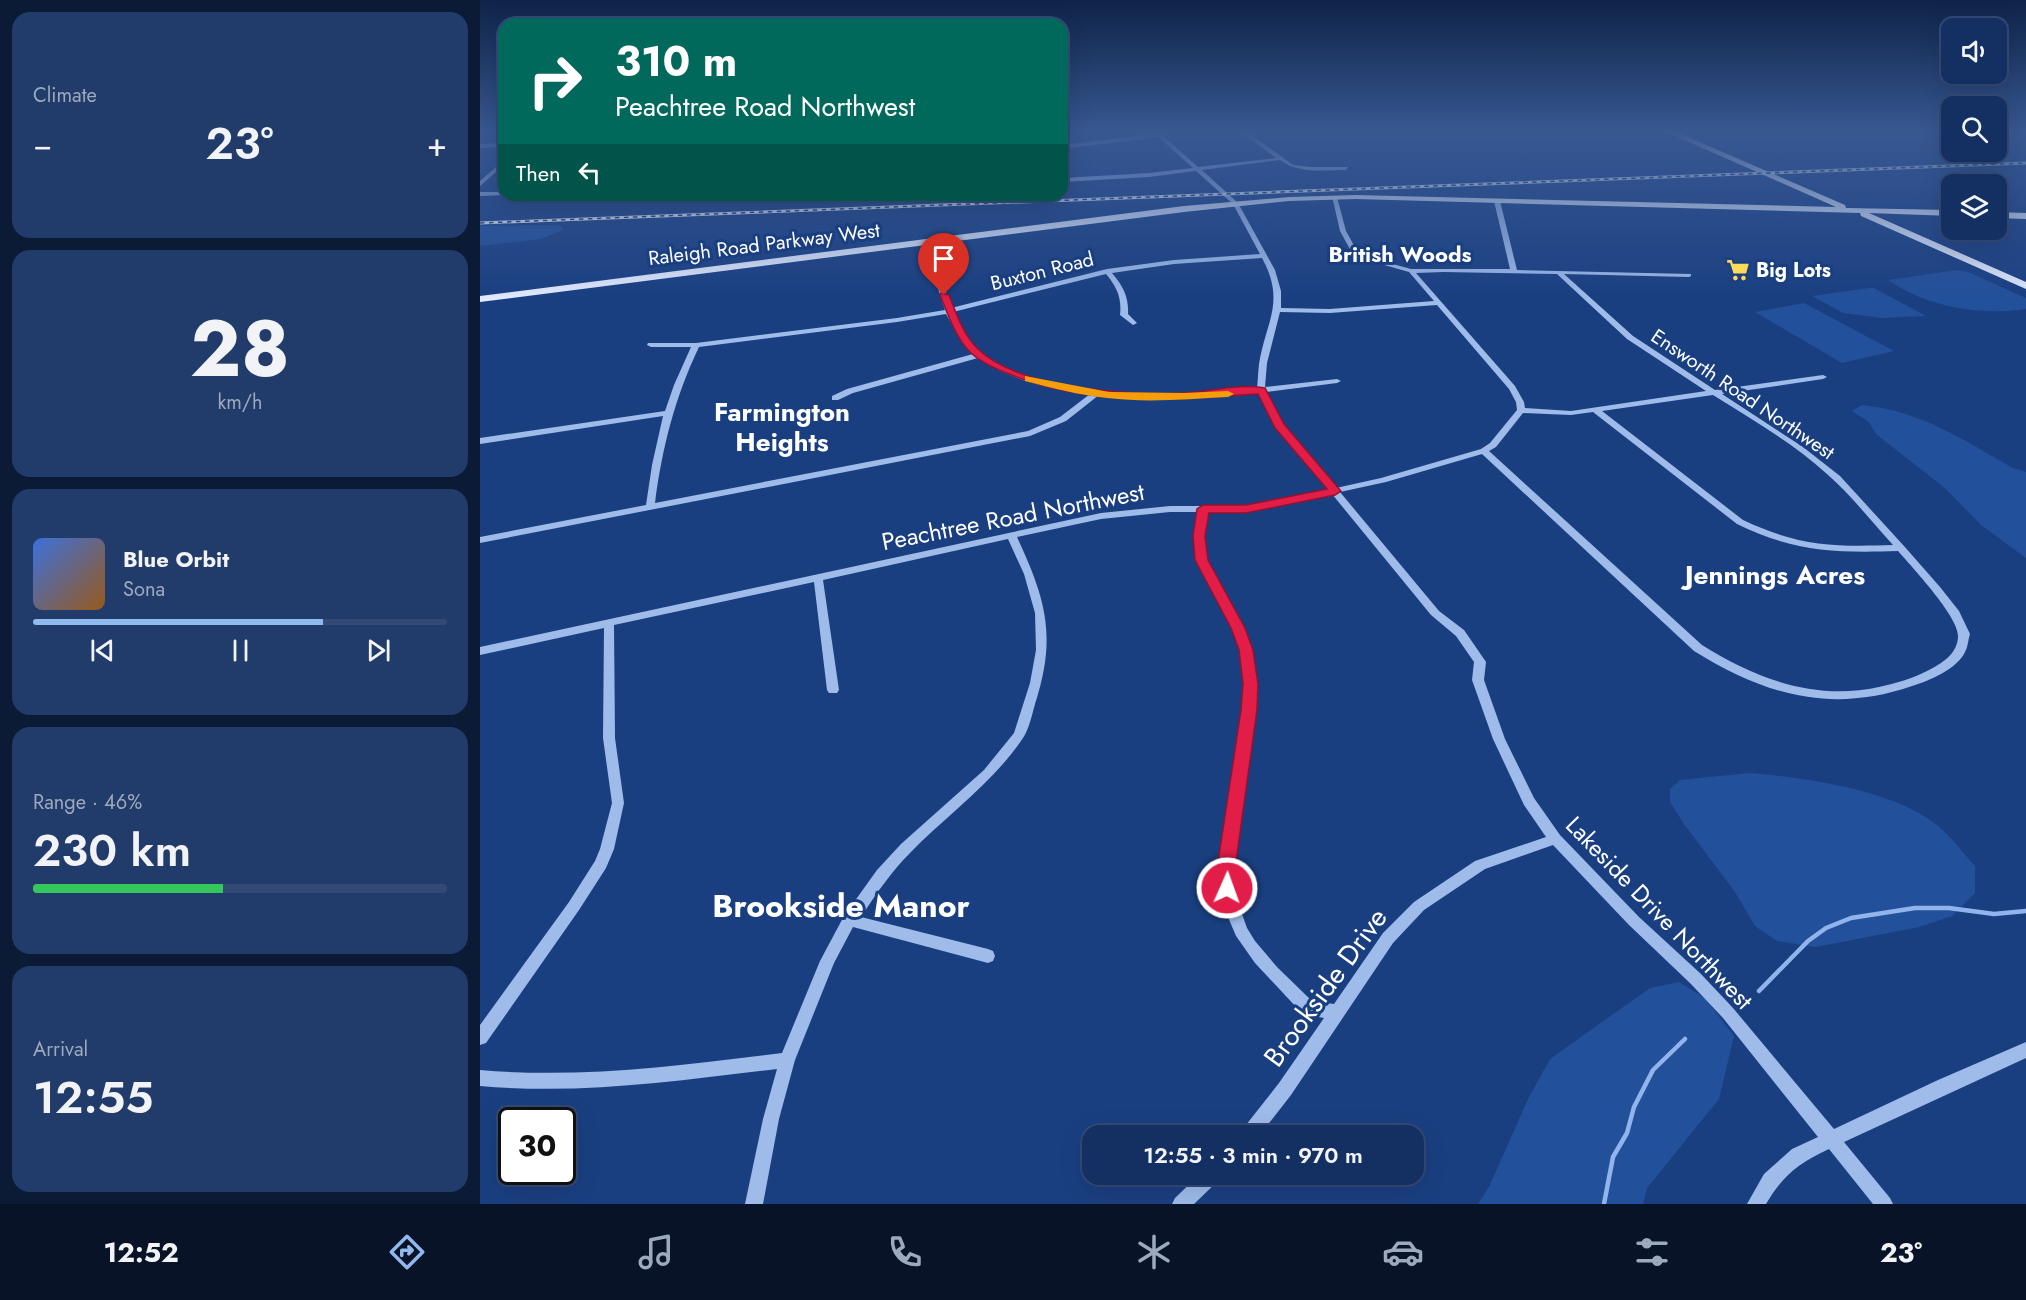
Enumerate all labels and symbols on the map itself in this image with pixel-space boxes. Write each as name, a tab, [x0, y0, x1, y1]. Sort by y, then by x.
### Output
street label: Raleigh Road Parkway West	[647, 216, 882, 273]
pin	[918, 233, 969, 295]
district label: British Woods	[1328, 238, 1472, 270]
street label: Buxton Road	[987, 245, 1097, 298]
place label: Big Lots	[1756, 256, 1831, 285]
supermarket icon: Big Lots	[1725, 257, 1751, 283]
street label: Ensworth Road Northwest	[1645, 322, 1840, 467]
district label: Farmington Heights	[714, 393, 850, 461]
street label: Peachtree Road Northwest	[879, 474, 1147, 559]
district label: Jennings Acres	[1680, 556, 1865, 594]
street label: Lakeside Drive Northwest	[1558, 808, 1761, 1017]
position arrow	[1195, 856, 1259, 920]
district label: Brookside Manor	[712, 883, 970, 929]
street label: Brookside Drive	[1254, 899, 1397, 1075]
speed limit sign: 30	[498, 1107, 576, 1185]

